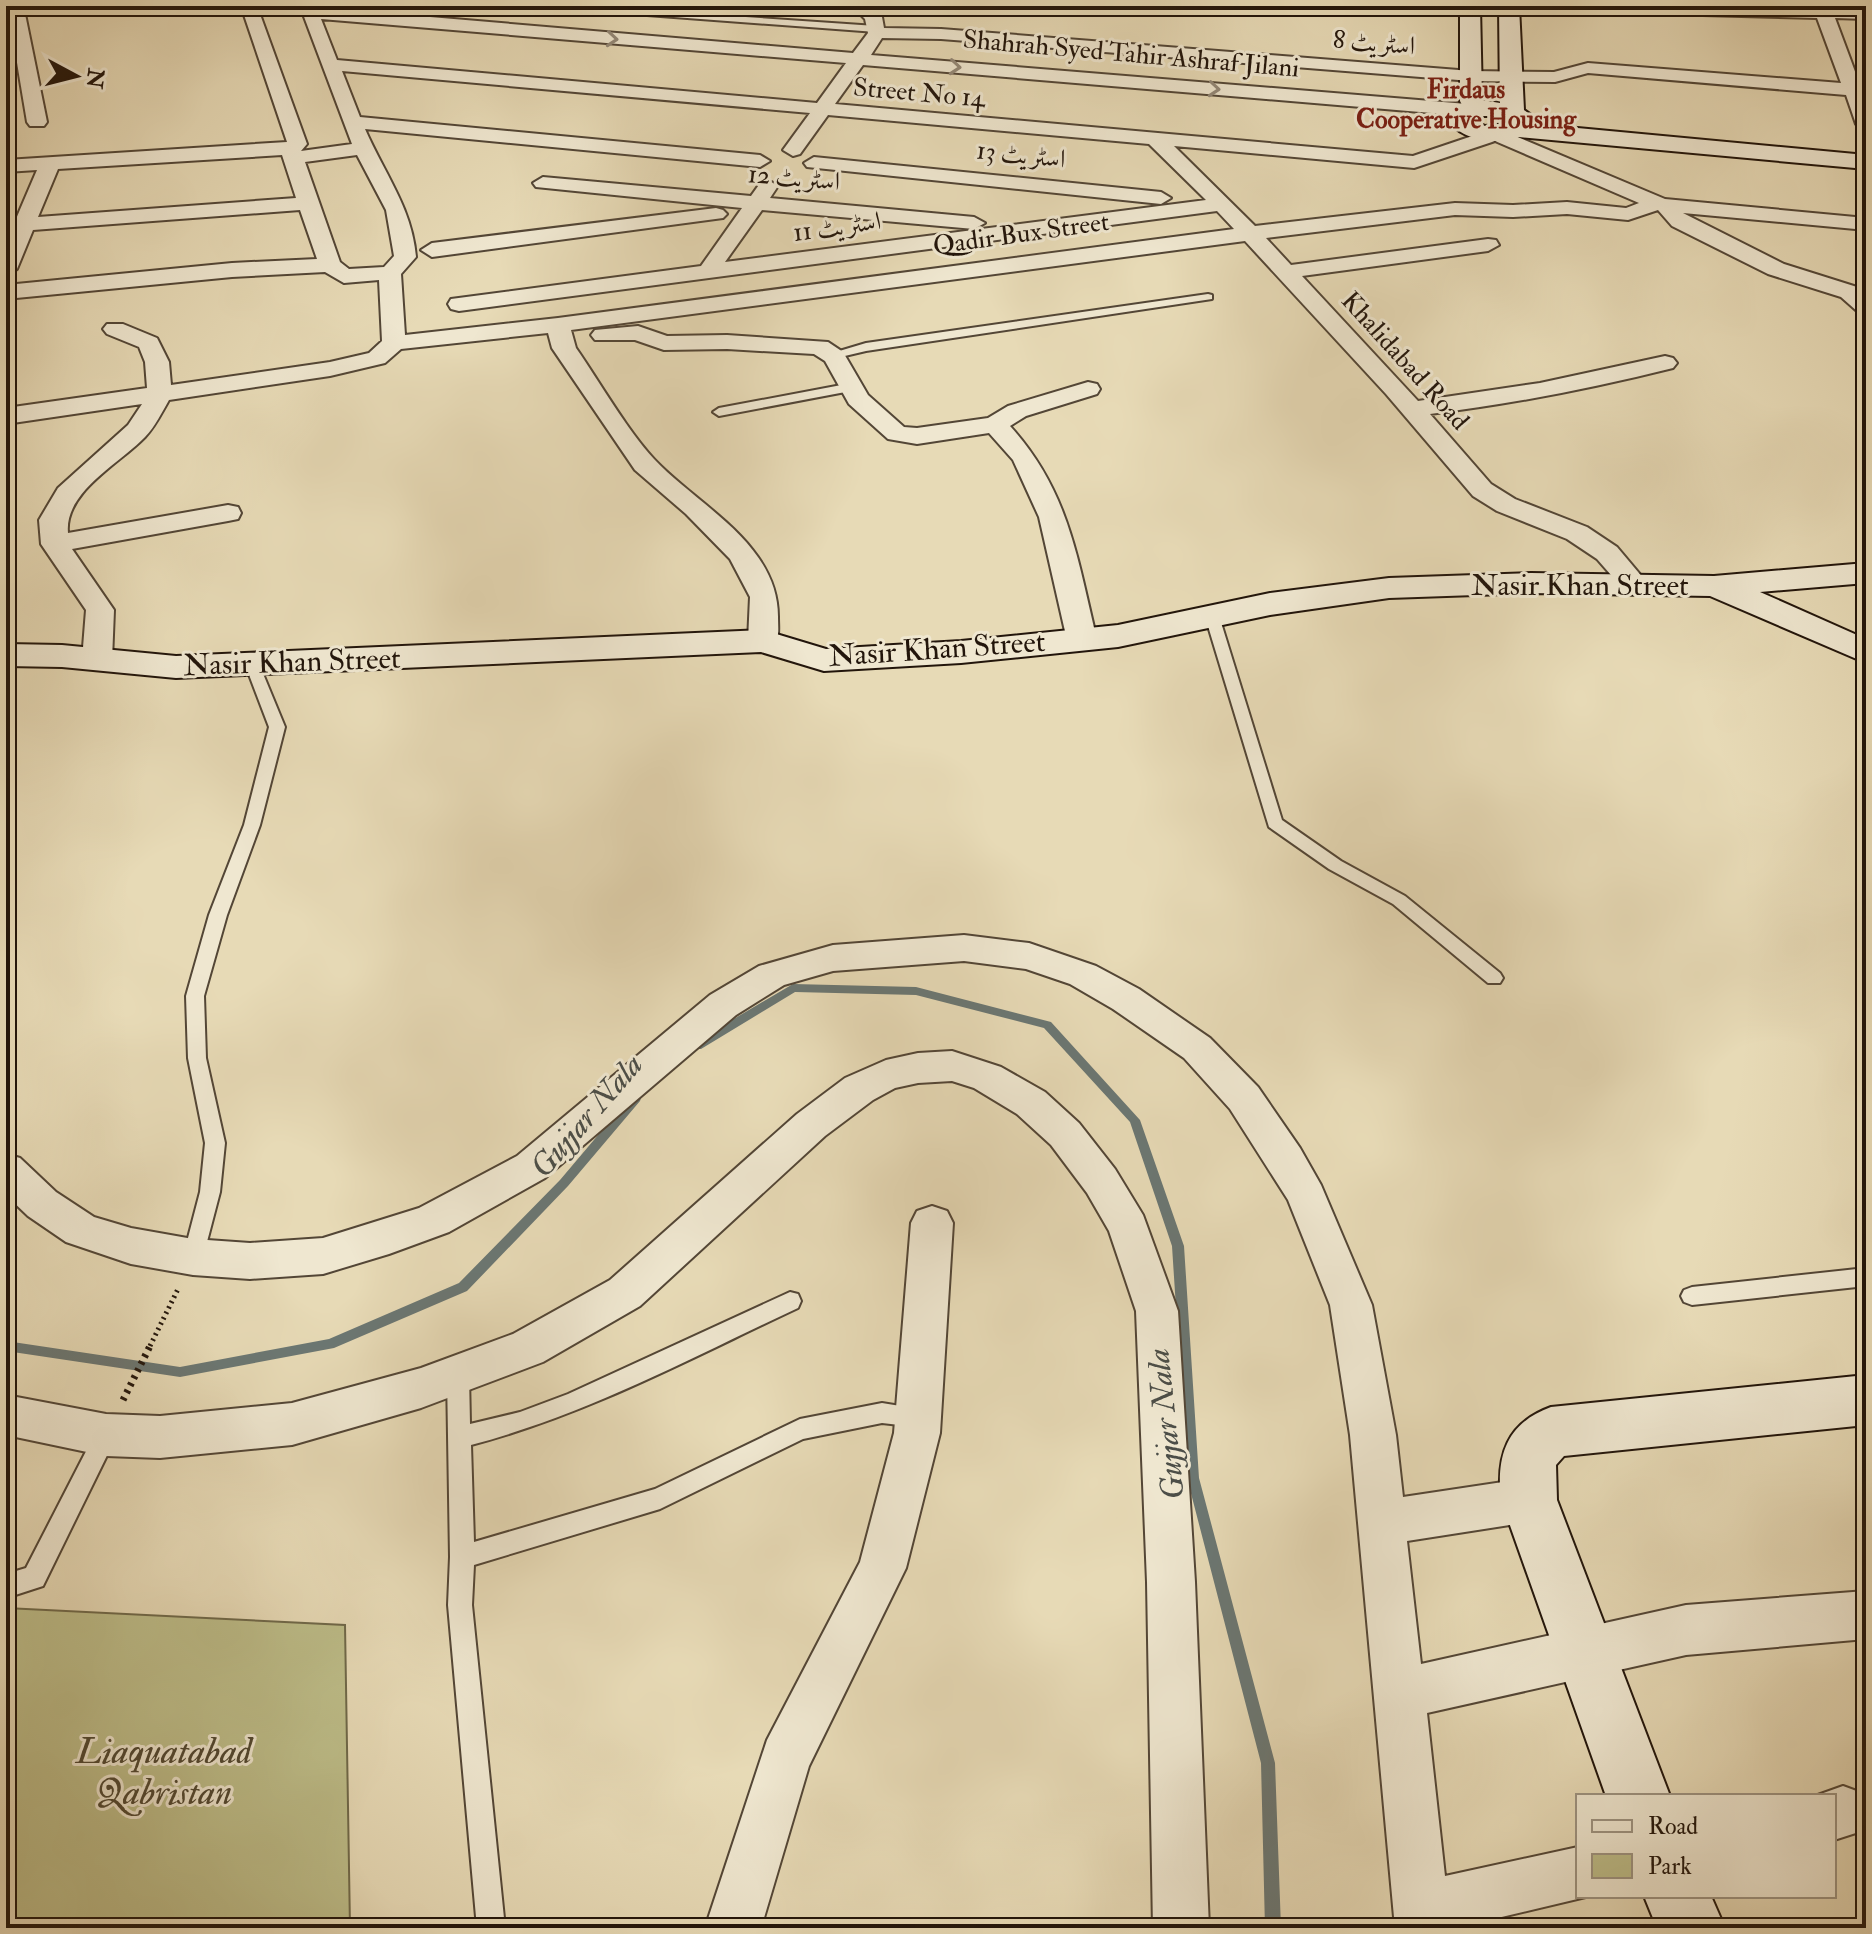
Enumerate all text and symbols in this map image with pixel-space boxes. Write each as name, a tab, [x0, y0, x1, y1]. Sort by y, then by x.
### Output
street label: Shahrah Syed Tahir Ashraf Jilani	[961, 23, 1301, 85]
street label: اسٹریٹ 8	[1332, 23, 1416, 63]
one-way arrow	[606, 30, 619, 47]
north arrow	[36, 36, 116, 116]
one-way arrow	[949, 58, 962, 75]
text: N	[80, 66, 110, 90]
street label: Street No 14	[852, 71, 987, 115]
district label: Firdaus Cooperative Housing	[1356, 74, 1577, 137]
one-way arrow	[1208, 80, 1221, 97]
street label: اسٹریٹ 13	[975, 134, 1067, 176]
street label: اسٹریٹ 12	[747, 158, 841, 198]
street label: اسٹریٹ 11	[791, 205, 883, 249]
street label: Qadir Bux Street	[931, 206, 1111, 262]
street label: Khalidabad Road	[1334, 285, 1476, 437]
street label: Nasir Khan Street	[1471, 567, 1689, 604]
street label: Nasir Khan Street	[827, 623, 1047, 675]
street label: Nasir Khan Street	[183, 640, 402, 684]
water label: Gujjar Nala	[522, 1046, 652, 1186]
water label: Gujjar Nala	[1138, 1346, 1194, 1502]
park label: Liaquatabad Qabristan	[74, 1729, 254, 1816]
legend	[1576, 1794, 1836, 1898]
text: Road	[1648, 1811, 1698, 1842]
text: Park	[1648, 1851, 1692, 1882]

